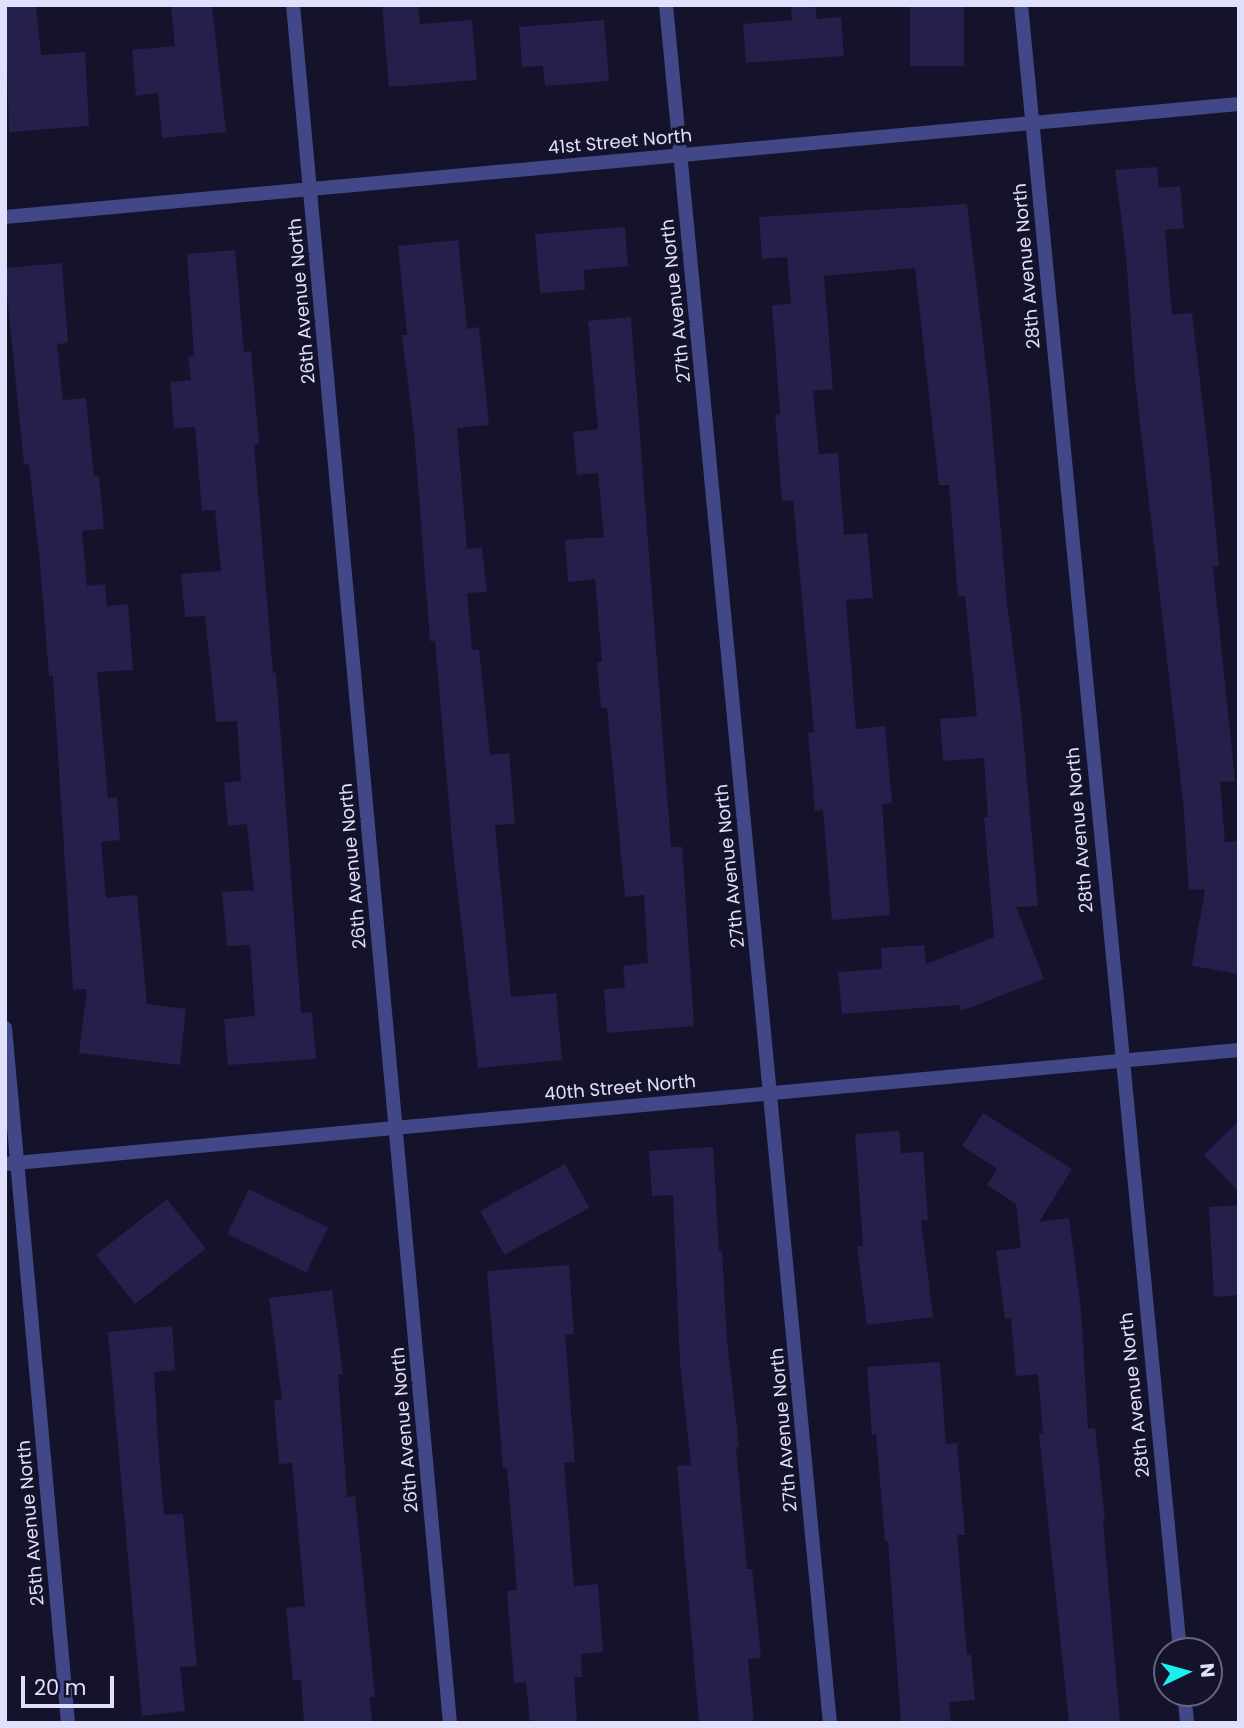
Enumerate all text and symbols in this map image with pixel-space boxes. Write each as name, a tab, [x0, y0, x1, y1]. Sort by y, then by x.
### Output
street label: 41st Street North	[547, 125, 693, 159]
street label: 28th Avenue North	[1009, 182, 1045, 350]
street label: 26th Avenue North	[284, 217, 320, 385]
street label: 27th Avenue North	[657, 218, 695, 384]
street label: 28th Avenue North	[1062, 746, 1098, 914]
street label: 26th Avenue North	[335, 782, 371, 950]
street label: 27th Avenue North	[711, 783, 749, 949]
street label: 40th Street North	[543, 1071, 697, 1105]
street label: 28th Avenue North	[1116, 1311, 1154, 1479]
street label: 26th Avenue North	[387, 1346, 423, 1514]
street label: 27th Avenue North	[766, 1347, 802, 1513]
street label: 25th Avenue North	[13, 1439, 49, 1607]
north arrow	[1153, 1637, 1223, 1707]
scale bar	[24, 1662, 117, 1706]
text: N	[1193, 1662, 1221, 1679]
text: 20 m	[34, 1673, 87, 1702]

